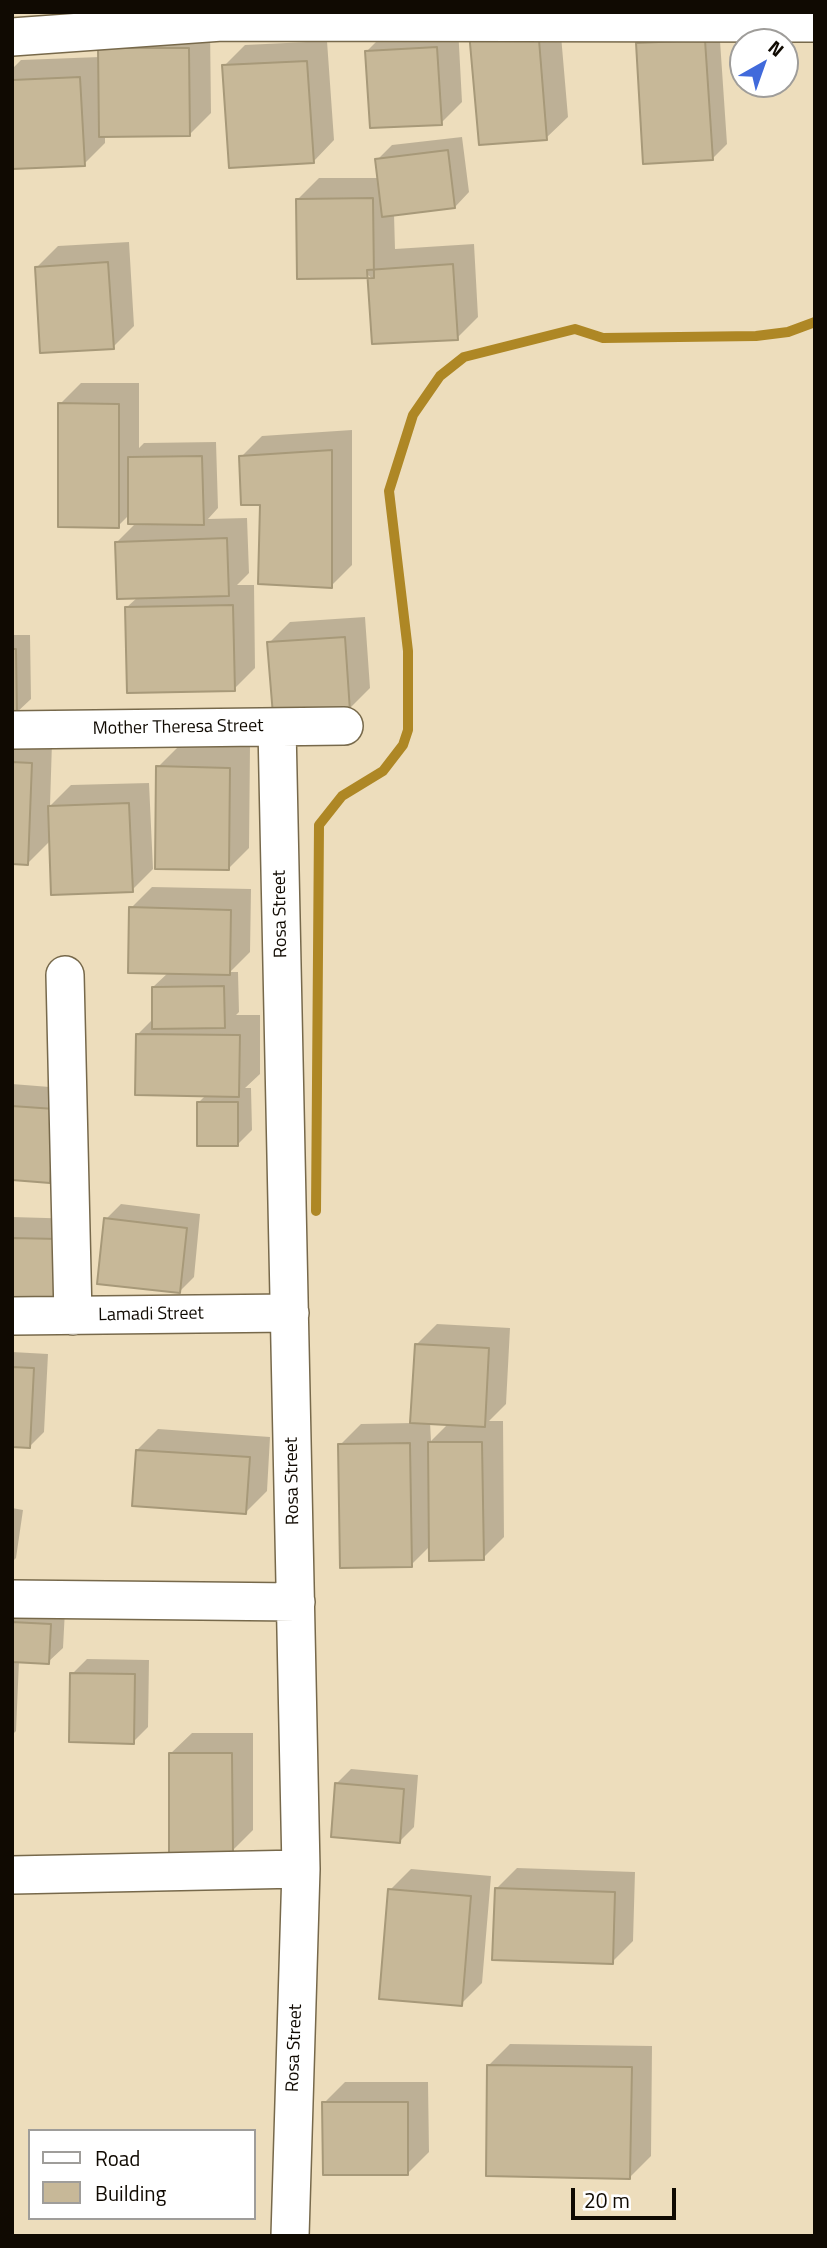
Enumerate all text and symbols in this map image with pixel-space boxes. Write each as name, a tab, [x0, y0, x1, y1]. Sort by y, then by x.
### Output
north arrow	[729, 28, 799, 98]
text: N	[762, 33, 791, 63]
street label: Mother Theresa Street	[92, 716, 264, 740]
street label: Rosa Street	[269, 870, 293, 958]
street label: Lamadi Street	[98, 1303, 204, 1327]
street label: Rosa Street	[281, 1437, 305, 1525]
street label: Rosa Street	[283, 2004, 307, 2092]
legend	[28, 2129, 256, 2220]
text: Road	[95, 2142, 140, 2174]
scale bar	[575, 2174, 680, 2218]
text: Building	[95, 2177, 166, 2209]
text: 20 m	[584, 2184, 630, 2216]

